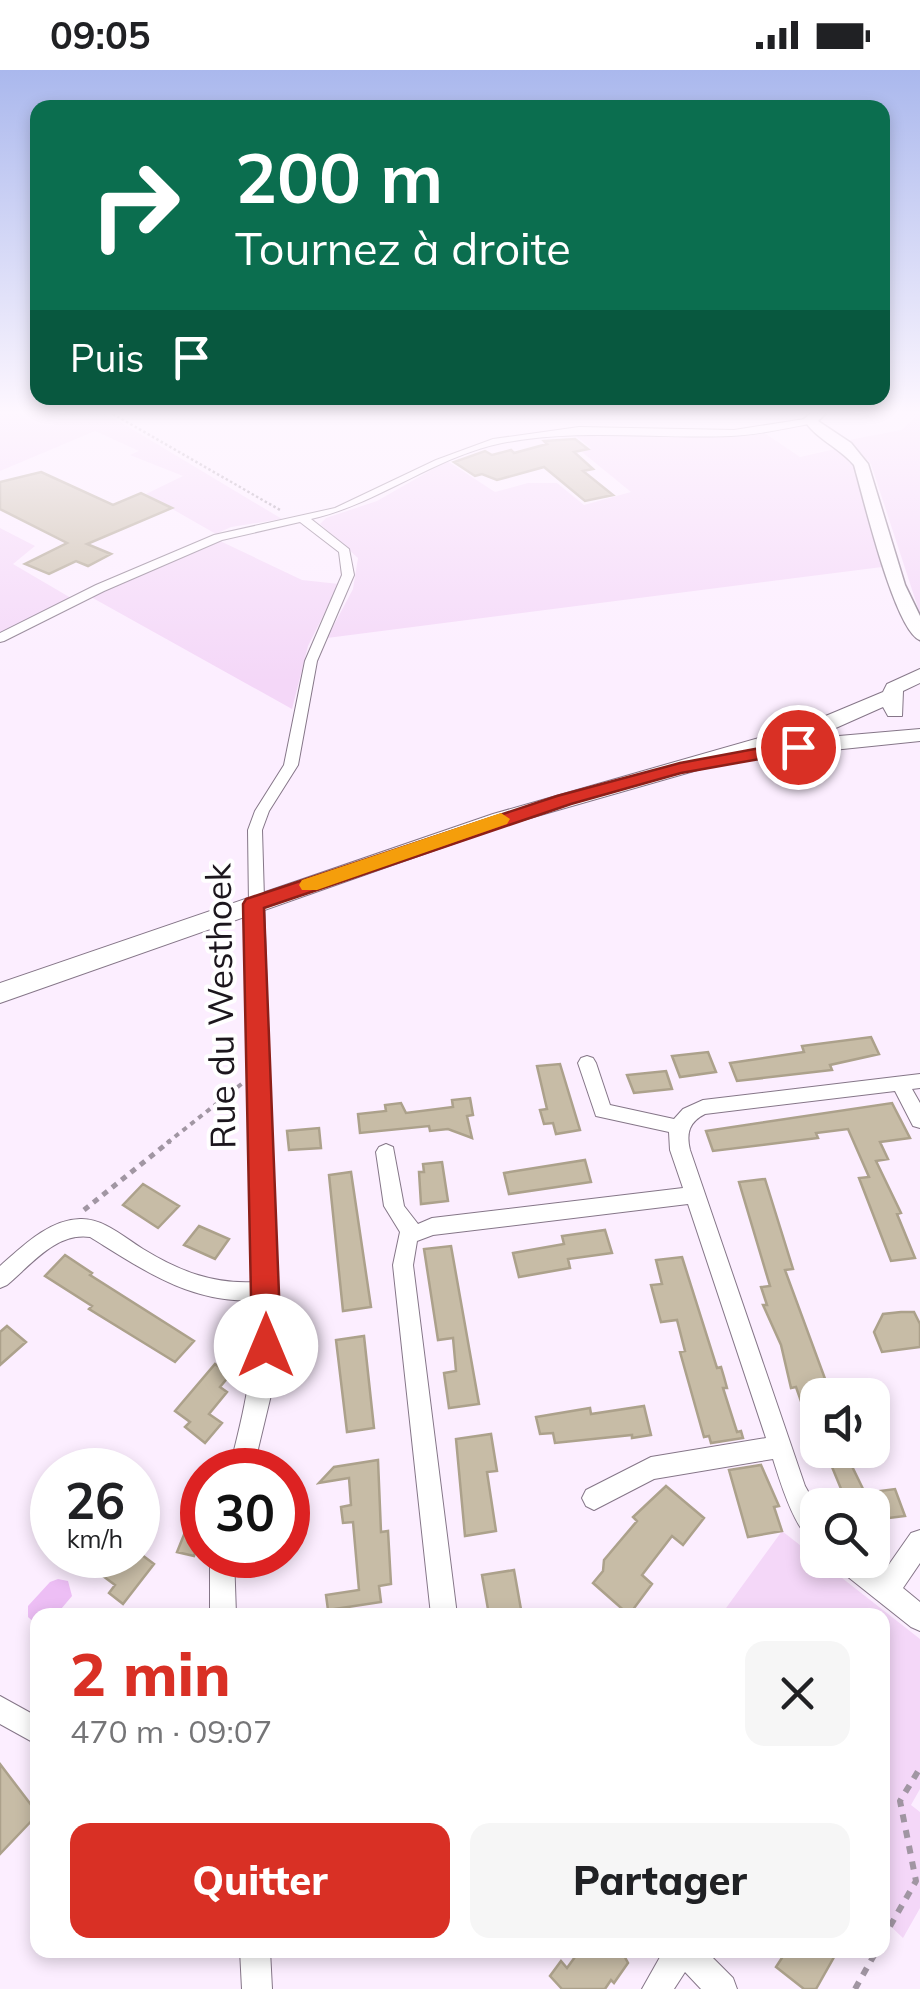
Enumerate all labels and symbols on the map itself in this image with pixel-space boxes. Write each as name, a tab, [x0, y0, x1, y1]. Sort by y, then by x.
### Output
pin	[756, 705, 841, 790]
street label: Rue du Westhoek	[195, 862, 244, 1149]
position arrow	[214, 1294, 318, 1398]
speed limit sign: 30	[180, 1448, 310, 1578]

